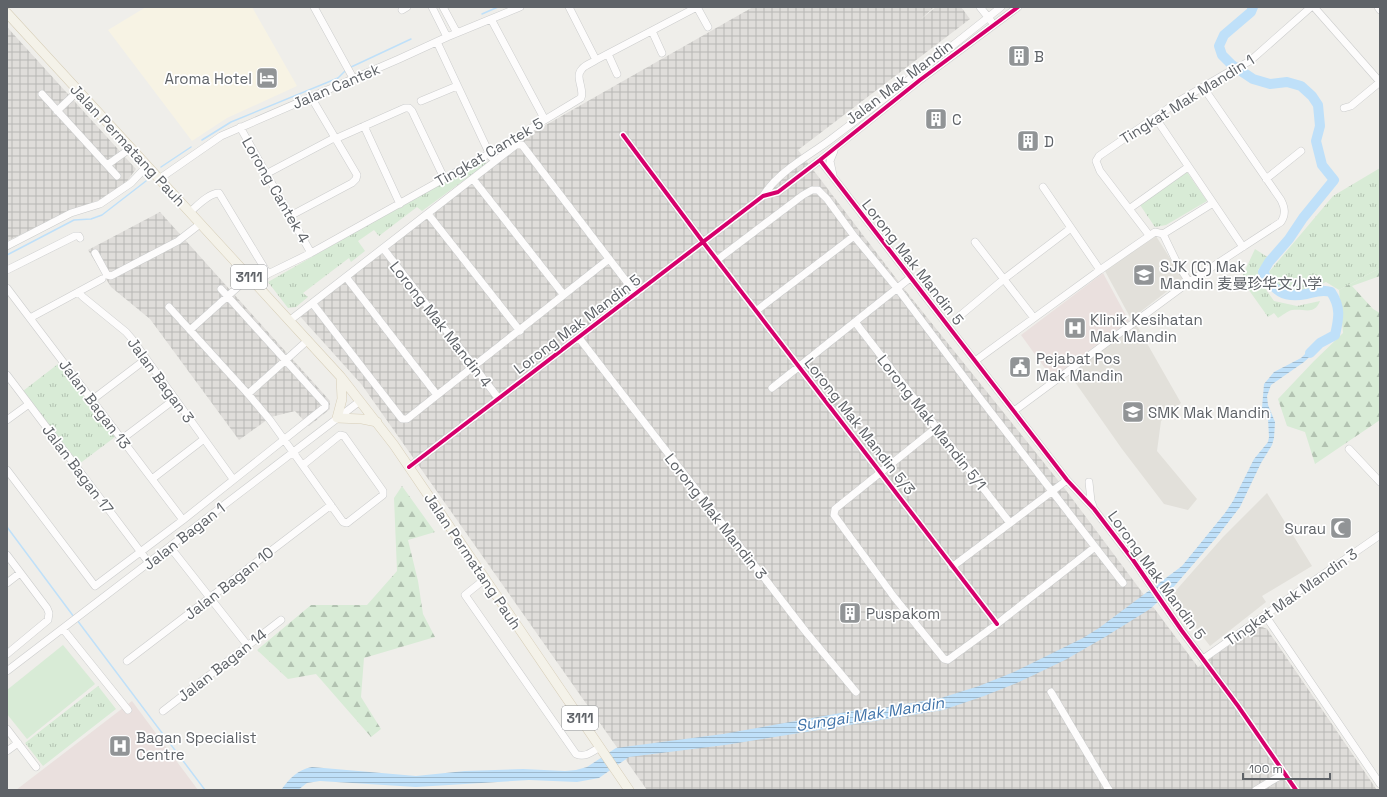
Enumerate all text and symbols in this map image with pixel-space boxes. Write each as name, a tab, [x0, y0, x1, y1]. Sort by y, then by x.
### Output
street label: Jalan Mak Mandin	[842, 35, 956, 129]
building icon: B	[1006, 43, 1032, 69]
place label: B	[1034, 47, 1044, 66]
street label: Tingkat Mak Mandin 1	[1116, 50, 1258, 148]
street label: Jalan Cantek	[289, 59, 383, 113]
hotel icon: Aroma Hotel	[254, 65, 280, 91]
place label: Aroma Hotel	[165, 69, 252, 88]
street label: Jalan Permatang Pauh	[66, 80, 190, 210]
building icon: C	[923, 106, 949, 132]
place label: C	[952, 110, 962, 129]
street label: Tingkat Cantek 5	[432, 113, 546, 191]
building icon: D	[1015, 128, 1041, 154]
place label: D	[1044, 132, 1054, 151]
street label: Lorong Cantek 4	[238, 134, 314, 246]
street label: Lorong Mak Mandin 5	[858, 195, 968, 329]
street label: Lorong Mak Mandin 4	[386, 257, 496, 391]
place label: SJK (C) Mak Mandin 麦曼珍华文小学	[1160, 257, 1322, 293]
school or university icon: SJK (C) Mak Mandin 麦曼珍华文小学	[1131, 262, 1157, 288]
road number: 3111	[231, 265, 267, 289]
street label: Lorong Mak Mandin 5	[510, 270, 644, 378]
place label: Klinik Kesihatan Mak Mandin	[1090, 310, 1203, 346]
hospital icon: Klinik Kesihatan Mak Mandin	[1062, 315, 1088, 341]
street label: Jalan Bagan 3	[124, 333, 198, 427]
place label: Pejabat Pos Mak Mandin	[1036, 349, 1123, 385]
street label: Lorong Mak Mandin 5/1	[873, 351, 991, 493]
street label: Lorong Mak Mandin 5/3	[800, 354, 920, 498]
public building icon: Pejabat Pos Mak Mandin	[1007, 354, 1033, 380]
street label: Jalan Bagan 13	[55, 355, 135, 453]
school or university icon: SMK Mak Mandin	[1120, 399, 1146, 425]
place label: SMK Mak Mandin	[1148, 403, 1270, 422]
street label: Jalan Bagan 17	[38, 421, 118, 517]
street label: Lorong Mak Mandin 3	[661, 449, 771, 583]
street label: Jalan Permatang Pauh	[420, 489, 526, 633]
street label: Jalan Bagan 1	[139, 498, 229, 574]
street label: Lorong Mak Mandin 5	[1104, 507, 1210, 643]
mosque icon: Surau	[1328, 515, 1354, 541]
place label: Surau	[1285, 519, 1326, 538]
street label: Jalan Bagan 10	[181, 542, 277, 624]
street label: Tingkat Mak Mandin 3	[1221, 544, 1361, 650]
building icon: Puspakom	[837, 600, 863, 626]
place label: Puspakom	[866, 604, 940, 623]
street label: Jalan Bagan 14	[174, 624, 270, 706]
water label: Sungai Mak Mandin	[794, 692, 947, 736]
road number: 3111	[562, 706, 598, 730]
place label: Bagan Specialist Centre	[136, 728, 257, 764]
hospital icon: Bagan Specialist Centre	[107, 733, 133, 759]
scale bar	[1243, 755, 1330, 781]
text: 100 m	[1249, 761, 1283, 777]

